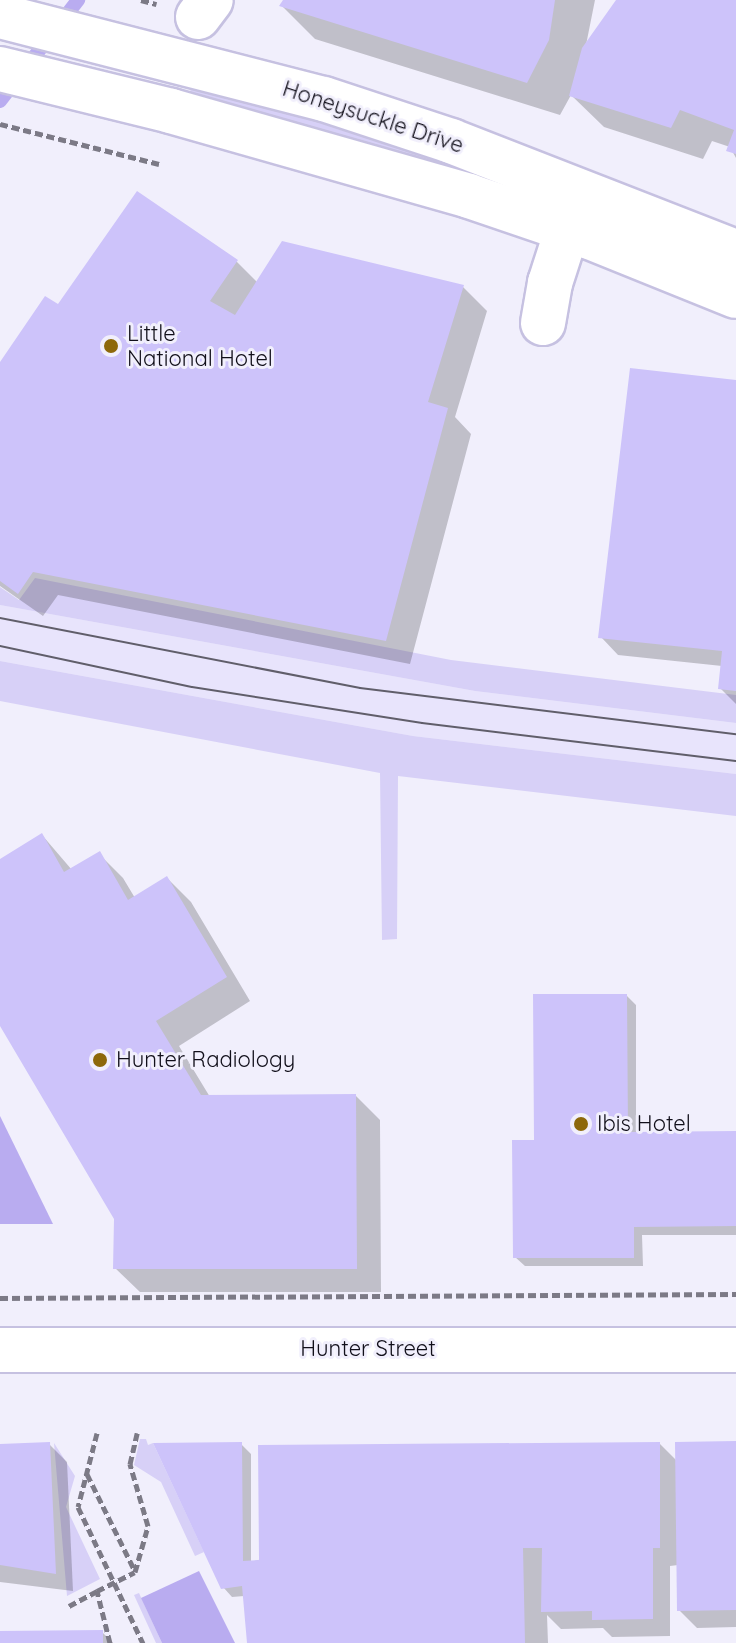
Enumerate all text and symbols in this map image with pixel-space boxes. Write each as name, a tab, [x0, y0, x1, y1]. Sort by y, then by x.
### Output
street label: Honeysuckle Drive	[279, 75, 467, 159]
place label: Little National Hotel	[127, 320, 273, 372]
marker: Little National Hotel	[102, 337, 120, 355]
place label: Hunter Radiology	[116, 1047, 295, 1073]
marker: Hunter Radiology	[91, 1051, 109, 1069]
place label: Ibis Hotel	[597, 1111, 691, 1137]
marker: Ibis Hotel	[572, 1115, 590, 1133]
street label: Hunter Street	[300, 1336, 436, 1362]

